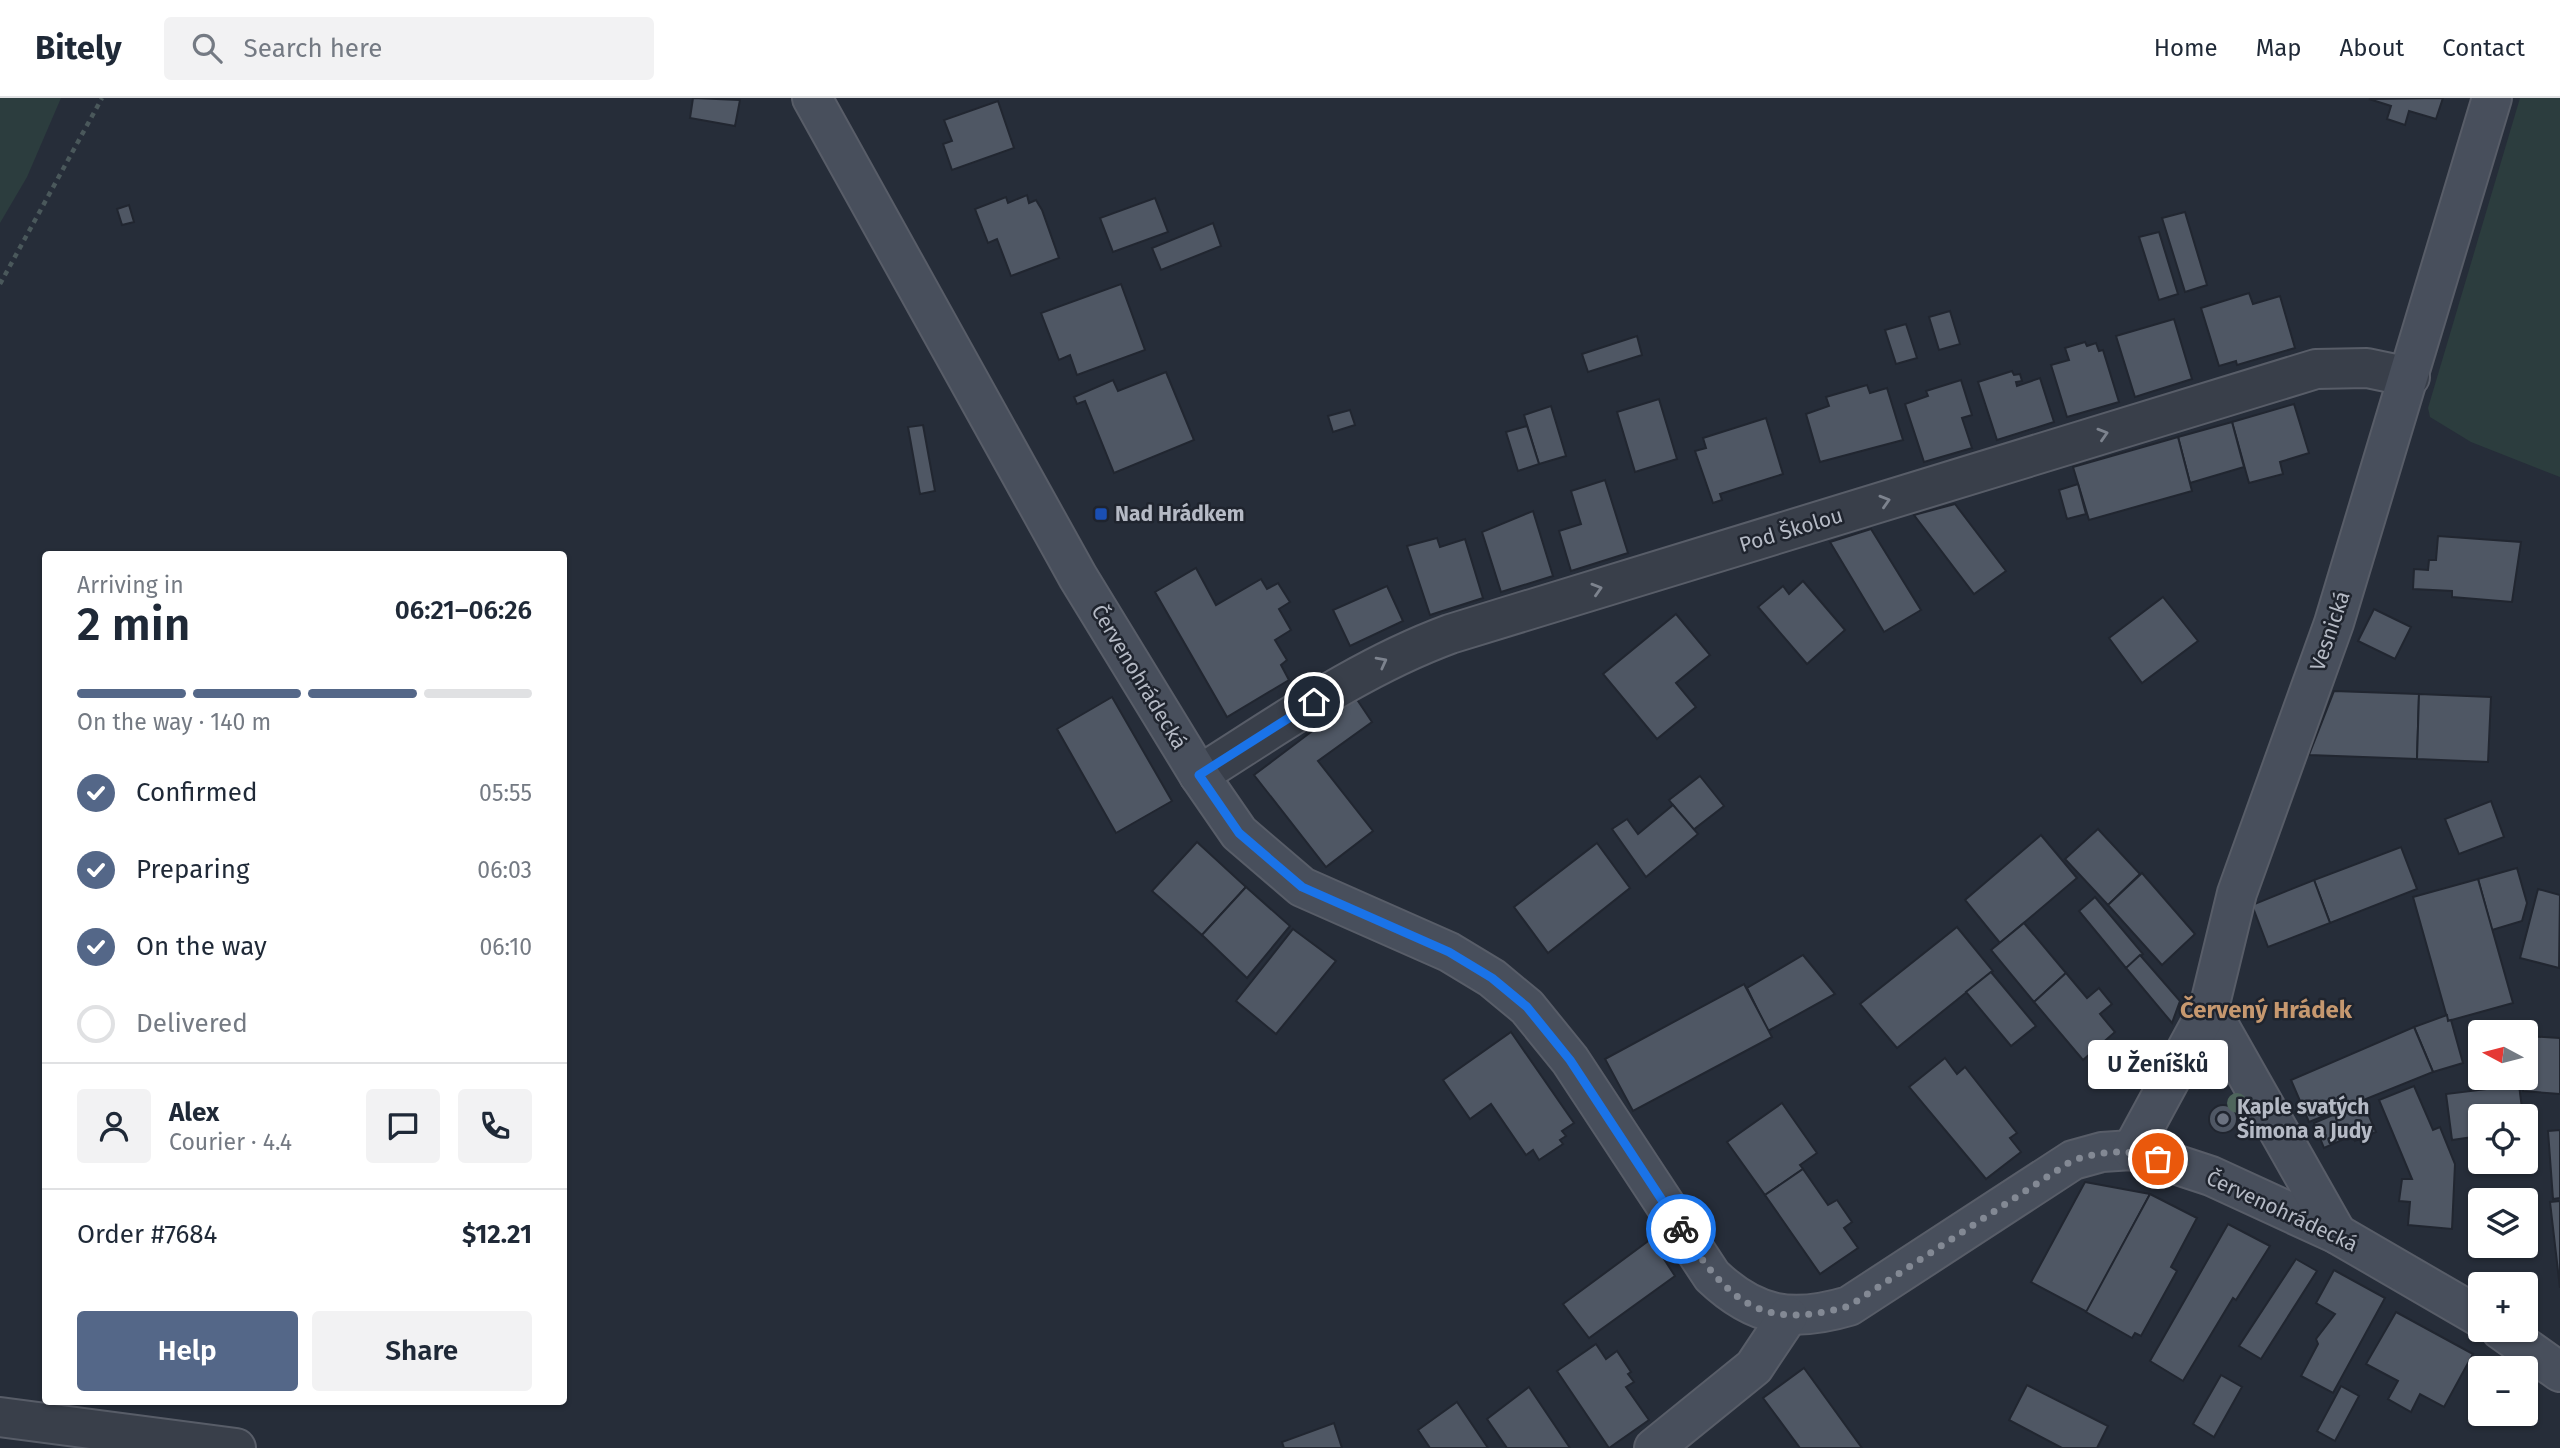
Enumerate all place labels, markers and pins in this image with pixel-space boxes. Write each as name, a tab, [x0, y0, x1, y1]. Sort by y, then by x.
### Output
place label: Nad Hrádkem	[1115, 501, 1244, 527]
marker: Nad Hrádkem	[1093, 506, 1109, 522]
pin	[1284, 672, 1344, 732]
callout: U Ženíšků	[2088, 1040, 2228, 1089]
place label: Kaple svatých Šimona a Judy	[2237, 1094, 2372, 1144]
marker: Kaple svatých Šimona a Judy	[2215, 1111, 2231, 1127]
pin	[2128, 1129, 2188, 1189]

